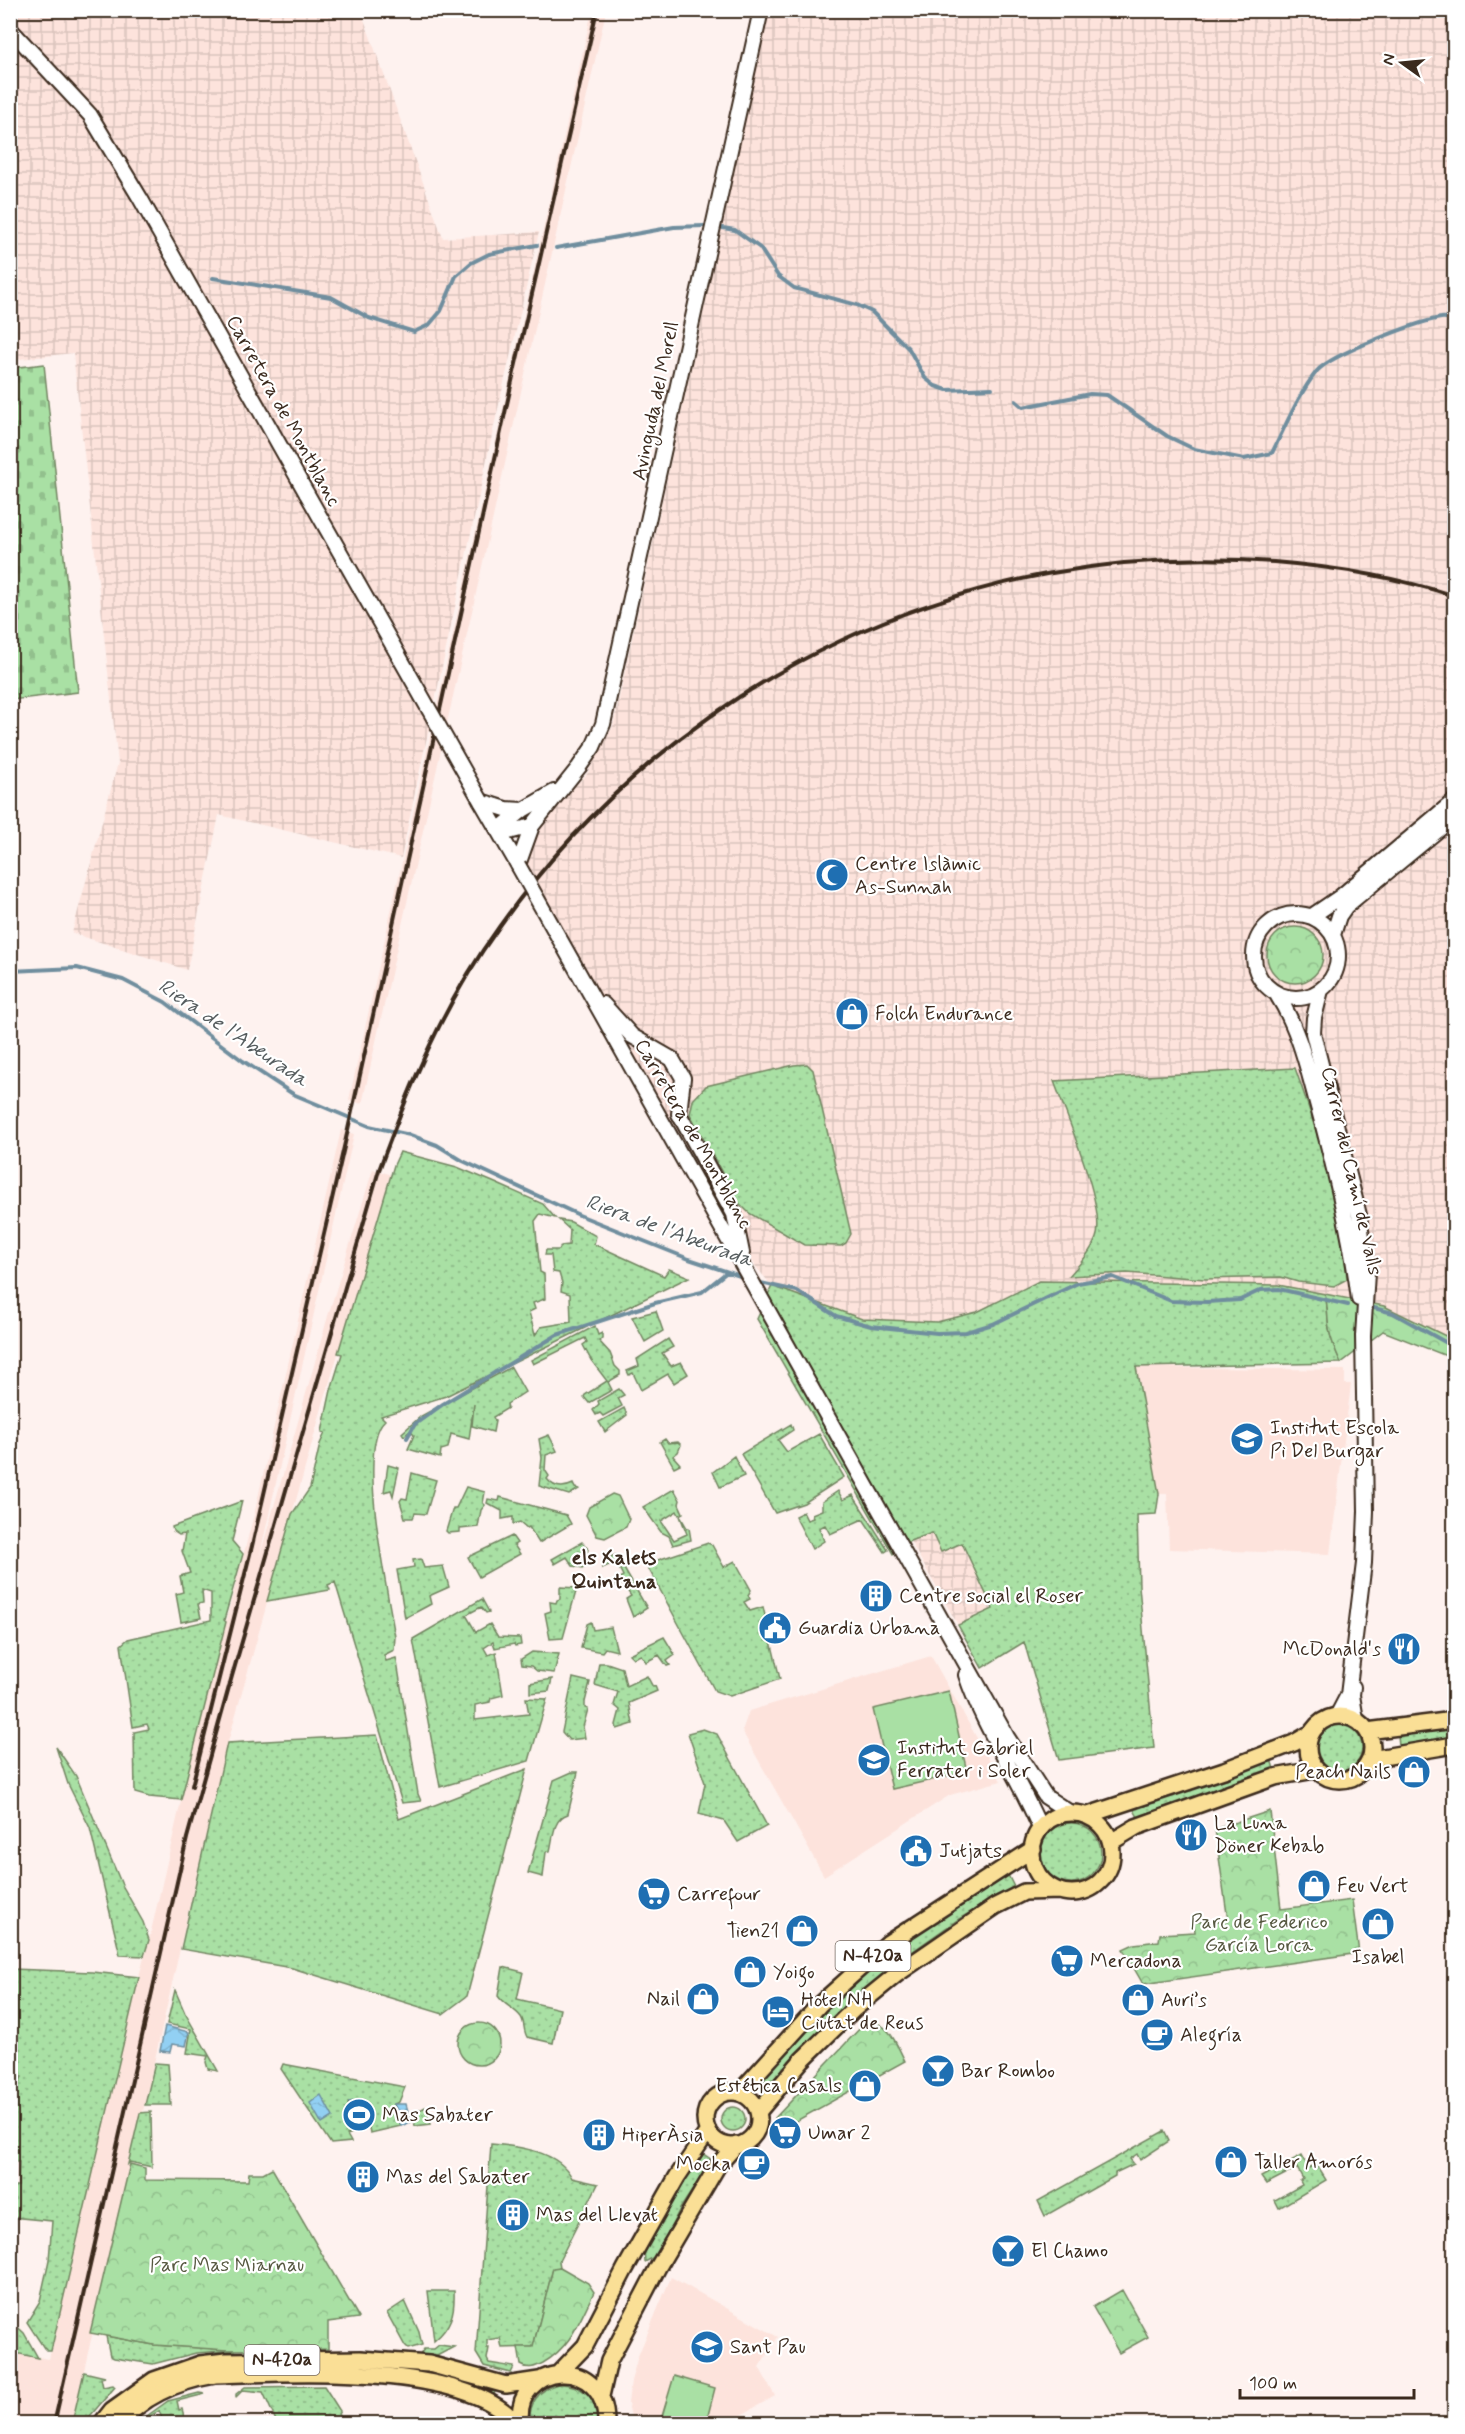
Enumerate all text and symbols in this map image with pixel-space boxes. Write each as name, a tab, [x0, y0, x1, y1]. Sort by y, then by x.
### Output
north arrow	[1372, 33, 1432, 93]
text: N	[1377, 52, 1400, 67]
street label: Carretera de Montblanc	[219, 311, 347, 511]
street label: Avinguda del Morell	[626, 319, 687, 483]
place label: Centre Islàmic As-Sunnah	[855, 851, 981, 901]
mosque icon: Centre Islàmic As-Sunnah	[814, 857, 850, 893]
water label: Riera de l'Abeurada	[153, 972, 315, 1094]
shop icon: Folch Endurance	[834, 996, 870, 1032]
place label: Folch Endurance	[875, 1001, 1013, 1028]
street label: Carretera de Montblanc	[628, 1034, 758, 1234]
street label: Carrer del Camí de Valls	[1314, 1064, 1388, 1278]
water label: Riera de l'Abeurada	[582, 1188, 757, 1275]
place label: Institut Escola Pi Del Burgar	[1270, 1415, 1400, 1466]
school or university icon: Institut Escola Pi Del Burgar	[1229, 1421, 1265, 1457]
district label: els Xalets Quintana	[571, 1544, 657, 1596]
building icon: Centre social el Roser	[858, 1578, 894, 1614]
place label: Centre social el Roser	[899, 1583, 1084, 1610]
public building icon: Guardia Urbana	[757, 1610, 793, 1646]
place label: Guardia Urbana	[798, 1615, 940, 1642]
restaurant icon: McDonald's	[1386, 1631, 1422, 1667]
place label: McDonald's	[1283, 1636, 1381, 1663]
place label: Institut Gabriel Ferrater i Soler	[897, 1735, 1034, 1785]
school or university icon: Institut Gabriel Ferrater i Soler	[856, 1742, 892, 1778]
shop icon: Peach Nails	[1396, 1754, 1432, 1790]
place label: Peach Nails	[1295, 1759, 1391, 1786]
place label: La Luna Döner Kebab	[1214, 1810, 1324, 1860]
restaurant icon: La Luna Döner Kebab	[1173, 1817, 1209, 1853]
public building icon: Jutjats	[898, 1833, 934, 1869]
place label: Jutjats	[939, 1838, 1002, 1865]
shop icon: Feu Vert	[1296, 1868, 1332, 1904]
place label: Feu Vert	[1337, 1873, 1409, 1900]
supermarket icon: Carrefour	[636, 1876, 672, 1912]
place label: Carrefour	[677, 1881, 761, 1910]
shop icon: Isabel	[1360, 1906, 1396, 1942]
park label: Parc de Federico García Lorca	[1190, 1909, 1328, 1959]
shop icon: Tien21	[784, 1913, 820, 1949]
place label: Tien21	[727, 1918, 779, 1945]
road number: N-420a	[836, 1941, 910, 1971]
supermarket icon: Mercadona	[1049, 1943, 1085, 1979]
place label: Isabel	[1352, 1944, 1404, 1971]
place label: Mercadona	[1090, 1948, 1182, 1975]
shop icon: Yoigo	[732, 1954, 768, 1990]
place label: Yoigo	[773, 1959, 815, 1988]
shop icon: Nail	[685, 1981, 721, 2017]
shop icon: Auri’s	[1120, 1982, 1156, 2018]
place label: Nail	[647, 1986, 680, 2013]
place label: Hotel NH Ciutat de Reus	[801, 1987, 924, 2037]
place label: Auri’s	[1161, 1987, 1207, 2014]
hotel icon: Hotel NH Ciutat de Reus	[760, 1994, 796, 2030]
cafe icon: Alegría	[1139, 2017, 1175, 2053]
place label: Alegría	[1180, 2022, 1242, 2051]
bar icon: Bar Rombo	[920, 2053, 956, 2089]
place label: Bar Rombo	[961, 2058, 1055, 2085]
shop icon: Estética Casals	[847, 2068, 883, 2104]
place label: Estética Casals	[716, 2073, 842, 2100]
sports icon: Mas Sabater	[341, 2097, 377, 2133]
place label: Mas Sabater	[382, 2102, 493, 2129]
supermarket icon: Umar 2	[767, 2115, 803, 2151]
building icon: HiperÀsia	[581, 2117, 617, 2153]
place label: Umar 2	[808, 2120, 870, 2147]
place label: HiperÀsia	[622, 2122, 703, 2149]
shop icon: Taller Amorós	[1213, 2144, 1249, 2180]
cafe icon: Mocka	[736, 2146, 772, 2182]
place label: Taller Amorós	[1254, 2149, 1373, 2176]
place label: Mocka	[676, 2151, 731, 2178]
building icon: Mas del Sabater	[345, 2159, 381, 2195]
place label: Mas del Sabater	[386, 2164, 530, 2191]
building icon: Mas del Llevat	[495, 2197, 531, 2233]
place label: Mas del Llevat	[536, 2202, 658, 2229]
bar icon: El Chamo	[990, 2233, 1026, 2269]
place label: El Chamo	[1031, 2238, 1108, 2265]
park label: Parc Mas Miarnau	[150, 2252, 304, 2279]
school or university icon: Sant Pau	[689, 2329, 725, 2365]
place label: Sant Pau	[730, 2334, 806, 2361]
road number: N-420a	[244, 2345, 320, 2375]
scale bar	[1240, 2362, 1414, 2400]
text: 100 m	[1249, 2372, 1297, 2396]

